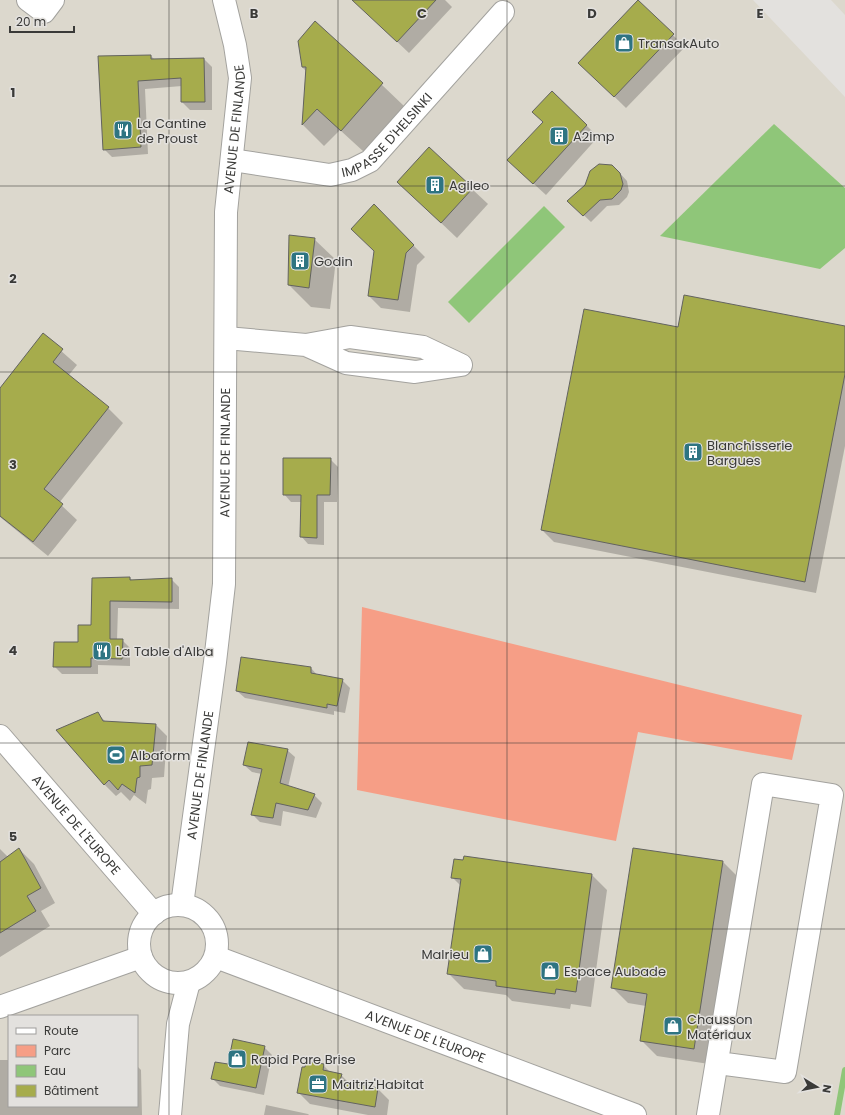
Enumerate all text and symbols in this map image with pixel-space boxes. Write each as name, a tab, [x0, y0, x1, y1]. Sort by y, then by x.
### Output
text: B	[250, 4, 259, 23]
text: C	[417, 4, 427, 23]
text: D	[587, 4, 597, 23]
text: E	[756, 4, 764, 23]
scale bar	[10, 8, 74, 34]
text: 20 m	[16, 13, 46, 30]
shop icon: TransakAuto	[613, 32, 635, 54]
place label: TransakAuto	[638, 34, 719, 53]
street label: AVENUE DE FINLANDE	[218, 63, 250, 195]
text: 1	[11, 83, 15, 102]
street label: IMPASSE D'HELSINKI	[340, 88, 436, 182]
place label: La Cantine de Proust	[137, 114, 206, 148]
restaurant icon: La Cantine de Proust	[112, 119, 134, 141]
building icon: A2imp	[548, 125, 570, 147]
place label: A2imp	[573, 127, 615, 146]
building icon: Agileo	[424, 174, 446, 196]
place label: Agileo	[449, 176, 489, 195]
building icon: Godin	[289, 250, 311, 272]
place label: Godin	[314, 252, 353, 271]
text: 2	[9, 269, 17, 288]
street label: AVENUE DE FINLANDE	[215, 388, 235, 518]
place label: Blanchisserie Bargues	[707, 436, 792, 470]
building icon: Blanchisserie Bargues	[682, 441, 704, 463]
text: 3	[9, 455, 17, 474]
restaurant icon: La Table d'Alba	[91, 640, 113, 662]
text: 4	[9, 641, 18, 660]
place label: La Table d'Alba	[116, 642, 214, 661]
street label: AVENUE DE FINLANDE	[181, 710, 218, 841]
sports icon: Albaform	[105, 744, 127, 766]
place label: Albaform	[130, 746, 190, 765]
street label: AVENUE DE L'EUROPE	[28, 770, 125, 879]
text: 5	[9, 827, 17, 846]
shop icon: Malrieu	[472, 943, 494, 965]
place label: Malrieu	[421, 945, 469, 964]
shop icon: Espace Aubade	[539, 960, 561, 982]
place label: Espace Aubade	[564, 962, 666, 981]
street label: AVENUE DE L'EUROPE	[363, 1005, 488, 1067]
place label: Chausson Matériaux	[687, 1010, 753, 1044]
legend	[8, 1015, 138, 1107]
shop icon: Chausson Matériaux	[662, 1015, 684, 1037]
text: Route	[44, 1022, 78, 1039]
text: Parc	[44, 1042, 71, 1059]
shop icon: Rapid Pare Brise	[226, 1048, 248, 1070]
place label: Rapid Pare Brise	[251, 1050, 356, 1069]
text: Eau	[44, 1062, 66, 1079]
north arrow	[797, 1067, 837, 1107]
office icon: Maitriz'Habitat	[307, 1073, 329, 1095]
place label: Maitriz'Habitat	[332, 1075, 424, 1094]
text: Bâtiment	[44, 1082, 99, 1099]
text: N	[818, 1083, 835, 1094]

